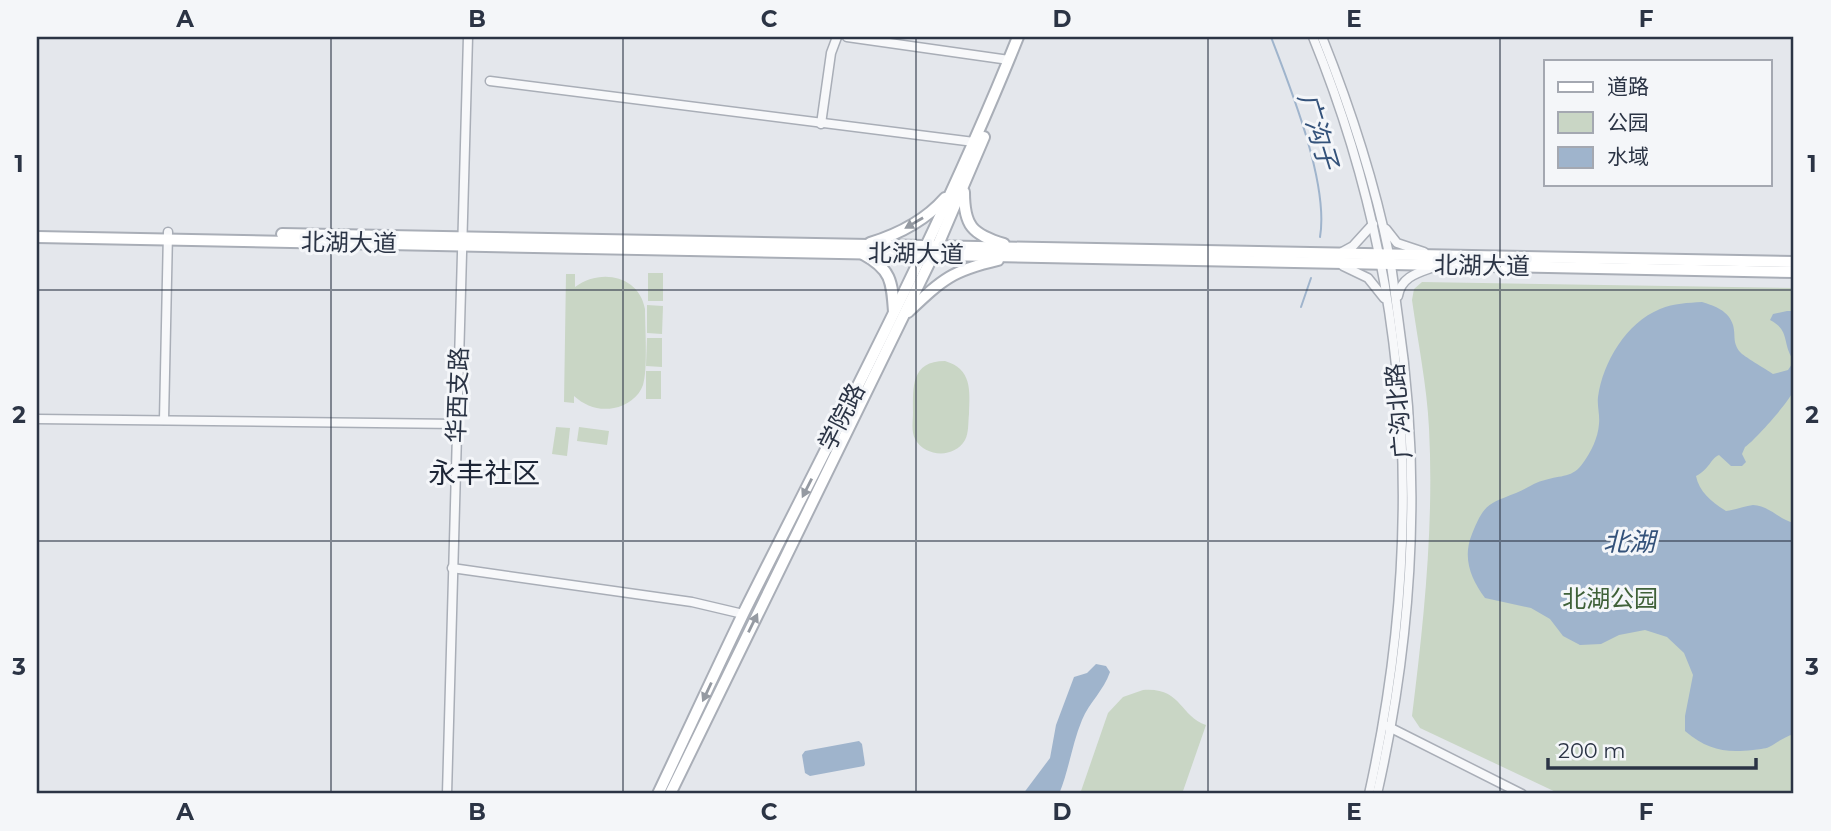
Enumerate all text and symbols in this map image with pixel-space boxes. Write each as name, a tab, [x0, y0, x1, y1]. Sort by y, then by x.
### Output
text: A	[175, 5, 194, 33]
text: B	[468, 5, 486, 33]
text: C	[761, 5, 778, 33]
text: D	[1053, 5, 1072, 33]
text: E	[1346, 5, 1362, 33]
text: F	[1639, 5, 1654, 33]
legend	[1544, 60, 1772, 186]
text: 道路	[1607, 74, 1649, 99]
water label: 广沟子	[1291, 89, 1345, 175]
text: 公园	[1607, 110, 1649, 135]
text: 水域	[1607, 144, 1649, 169]
text: 1	[14, 150, 24, 178]
text: 1	[1807, 150, 1817, 178]
one-way arrow	[905, 217, 924, 230]
street label: 北湖大道	[301, 227, 397, 258]
street label: 北湖大道	[868, 238, 964, 269]
street label: 北湖大道	[1434, 250, 1530, 281]
street label: 华西支路	[441, 347, 474, 443]
street label: 广沟北路	[1380, 362, 1417, 460]
street label: 学院路	[812, 378, 871, 455]
text: 2	[12, 401, 26, 429]
text: 2	[1805, 401, 1819, 429]
district label: 永丰社区	[428, 456, 540, 490]
one-way arrow	[801, 478, 812, 498]
water label: 北湖	[1603, 526, 1659, 558]
park label: 北湖公园	[1562, 584, 1658, 613]
one-way arrow	[747, 613, 759, 633]
text: 3	[11, 653, 26, 681]
text: 3	[1804, 653, 1819, 681]
one-way arrow	[701, 682, 712, 702]
scale bar	[1548, 726, 1756, 770]
text: 200 m	[1558, 738, 1625, 763]
text: A	[175, 798, 194, 826]
text: B	[468, 798, 486, 826]
text: C	[761, 798, 778, 826]
text: D	[1053, 798, 1072, 826]
text: E	[1346, 798, 1362, 826]
text: F	[1639, 798, 1654, 826]

